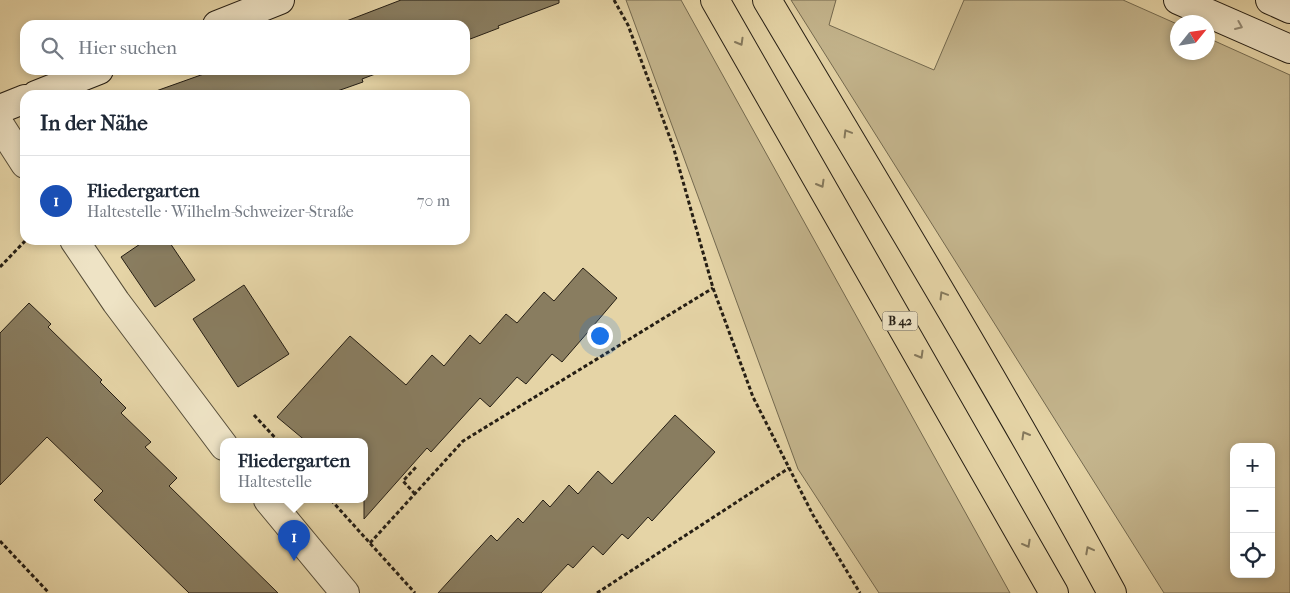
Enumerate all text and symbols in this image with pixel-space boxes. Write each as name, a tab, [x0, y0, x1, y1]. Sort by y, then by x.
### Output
north arrow	[1170, 15, 1215, 60]
search box	[20, 20, 470, 75]
one-way arrow	[1234, 20, 1243, 31]
icon: search	[38, 34, 66, 62]
text: Hier suchen	[78, 37, 177, 59]
one-way arrow	[733, 37, 743, 46]
text: In der Nähe	[40, 111, 148, 135]
one-way arrow	[843, 129, 853, 138]
one-way arrow	[814, 178, 824, 187]
text: Fliedergarten	[87, 180, 200, 202]
text: 1	[53, 191, 59, 210]
text: 70 m	[417, 191, 450, 210]
text: Haltestelle · Wilhelm-Schweizer-Straße	[87, 202, 354, 221]
one-way arrow	[940, 291, 950, 300]
road number: B 42	[882, 312, 918, 331]
your location	[587, 323, 613, 349]
one-way arrow	[913, 349, 923, 358]
one-way arrow	[1021, 432, 1031, 441]
popup	[220, 438, 368, 503]
map controls	[1230, 443, 1275, 578]
button: +	[1230, 443, 1275, 488]
text: Fliedergarten	[238, 450, 350, 472]
text: Haltestelle	[238, 472, 312, 491]
button: −	[1230, 488, 1275, 533]
pin: 1	[278, 520, 310, 561]
button: locate	[1230, 533, 1275, 578]
one-way arrow	[1021, 539, 1031, 548]
one-way arrow	[1085, 546, 1095, 555]

